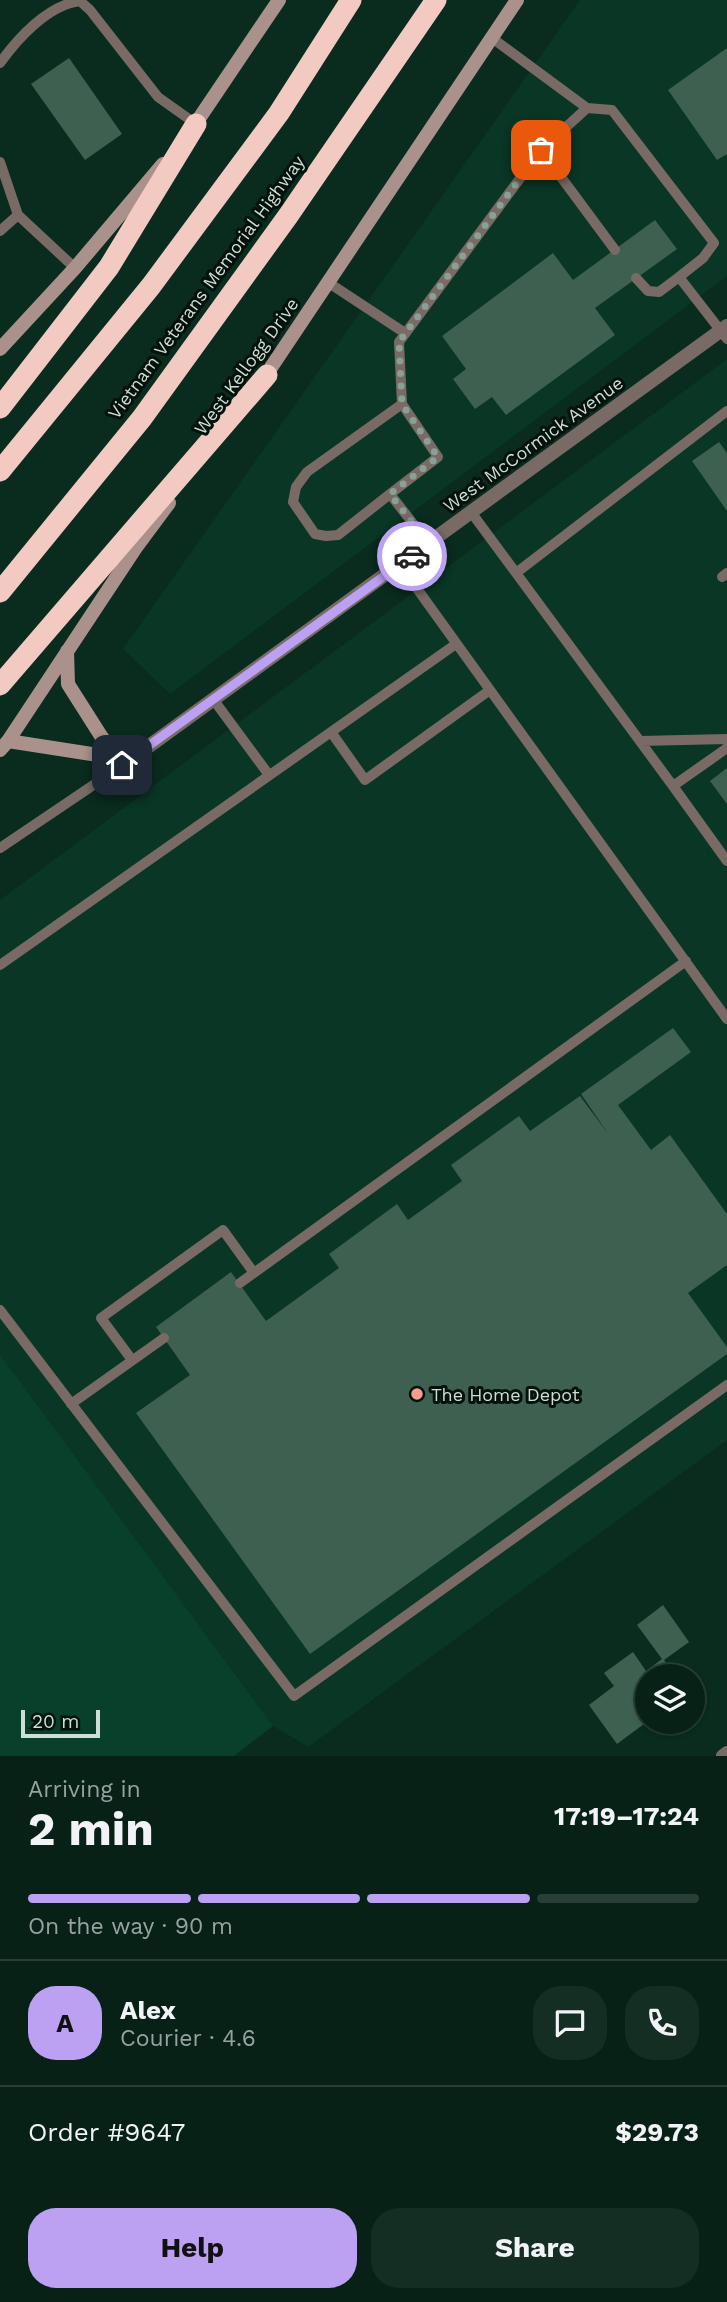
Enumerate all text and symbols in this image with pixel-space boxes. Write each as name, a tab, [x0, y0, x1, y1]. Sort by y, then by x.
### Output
pin	[511, 120, 571, 180]
icon: bag	[522, 131, 560, 169]
street label: Vietnam Veterans Memorial Highway	[103, 151, 309, 423]
street label: West Kellogg Drive	[189, 294, 303, 438]
street label: West McCormick Avenue	[439, 372, 627, 516]
courier	[377, 521, 447, 591]
icon: car	[393, 537, 431, 575]
pin	[92, 735, 152, 795]
icon: home	[103, 746, 141, 784]
place label: The Home Depot	[431, 1384, 580, 1405]
marker: The Home Depot	[409, 1386, 425, 1402]
map controls	[635, 1664, 705, 1734]
button: layers	[635, 1664, 705, 1734]
scale bar	[21, 1707, 100, 1739]
text: 20 m	[32, 1710, 79, 1733]
text: Arriving in	[28, 1776, 141, 1803]
text: 17:19–17:24	[554, 1801, 699, 1831]
text: 2 min	[28, 1802, 154, 1856]
text: On the way · 90 m	[28, 1913, 233, 1940]
button: chat	[533, 1986, 607, 2060]
button: phone	[625, 1986, 699, 2060]
text: Alex	[120, 1995, 176, 2025]
text: A	[56, 2008, 74, 2038]
text: Courier · 4.6	[120, 2025, 256, 2052]
text: Order #9647	[28, 2117, 185, 2147]
text: $29.73	[615, 2117, 699, 2147]
button: Help	[28, 2208, 357, 2288]
button: Share	[371, 2208, 699, 2288]

